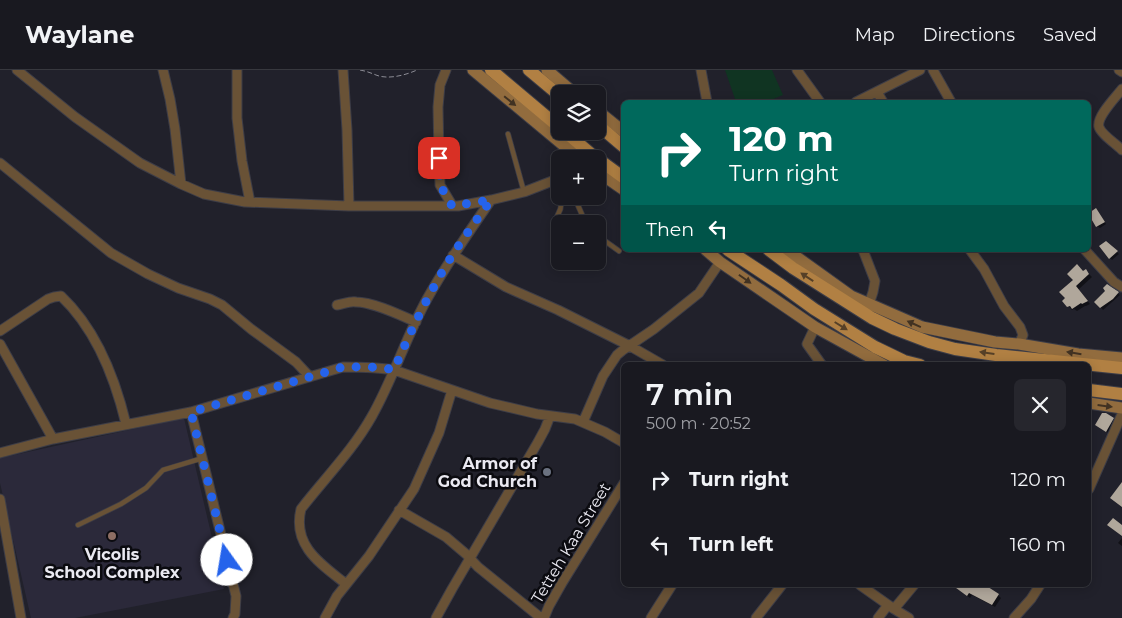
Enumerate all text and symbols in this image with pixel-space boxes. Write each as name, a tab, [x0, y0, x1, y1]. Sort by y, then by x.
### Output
text: Waylane	[25, 20, 134, 49]
text: Map	[855, 24, 895, 46]
text: Directions	[923, 24, 1015, 46]
text: Saved	[1043, 24, 1097, 46]
map controls	[551, 85, 606, 270]
button: layers	[551, 85, 606, 140]
one-way arrow	[503, 96, 516, 107]
text: 120 m	[729, 117, 834, 160]
icon: right	[646, 120, 711, 185]
pin	[418, 137, 460, 179]
icon: arrive	[425, 144, 453, 172]
button: +	[551, 150, 606, 205]
text: Turn right	[729, 160, 839, 187]
button: −	[551, 215, 606, 270]
icon: left	[704, 215, 732, 243]
text: Then	[646, 218, 694, 241]
one-way arrow	[800, 272, 814, 282]
one-way arrow	[738, 274, 752, 284]
one-way arrow	[907, 319, 921, 327]
one-way arrow	[835, 321, 848, 330]
one-way arrow	[978, 349, 994, 357]
one-way arrow	[1065, 349, 1081, 357]
text: 7 min	[646, 376, 733, 413]
button: close	[1014, 379, 1066, 431]
one-way arrow	[1098, 402, 1114, 410]
text: 500 m · 20:52	[646, 414, 751, 433]
place label: Armor of God Church	[438, 454, 538, 491]
marker: Armor of God Church	[541, 466, 553, 478]
icon: right	[646, 466, 674, 494]
text: Turn right	[689, 468, 789, 491]
text: 120 m	[1011, 468, 1066, 491]
street label: Tetteh Kaa Street	[527, 479, 615, 607]
marker: Vicolis School Complex	[106, 530, 118, 542]
icon: left	[646, 531, 674, 559]
position arrow	[200, 533, 252, 585]
text: Turn left	[689, 533, 774, 556]
text: 160 m	[1010, 533, 1066, 556]
place label: Vicolis School Complex	[45, 545, 180, 582]

